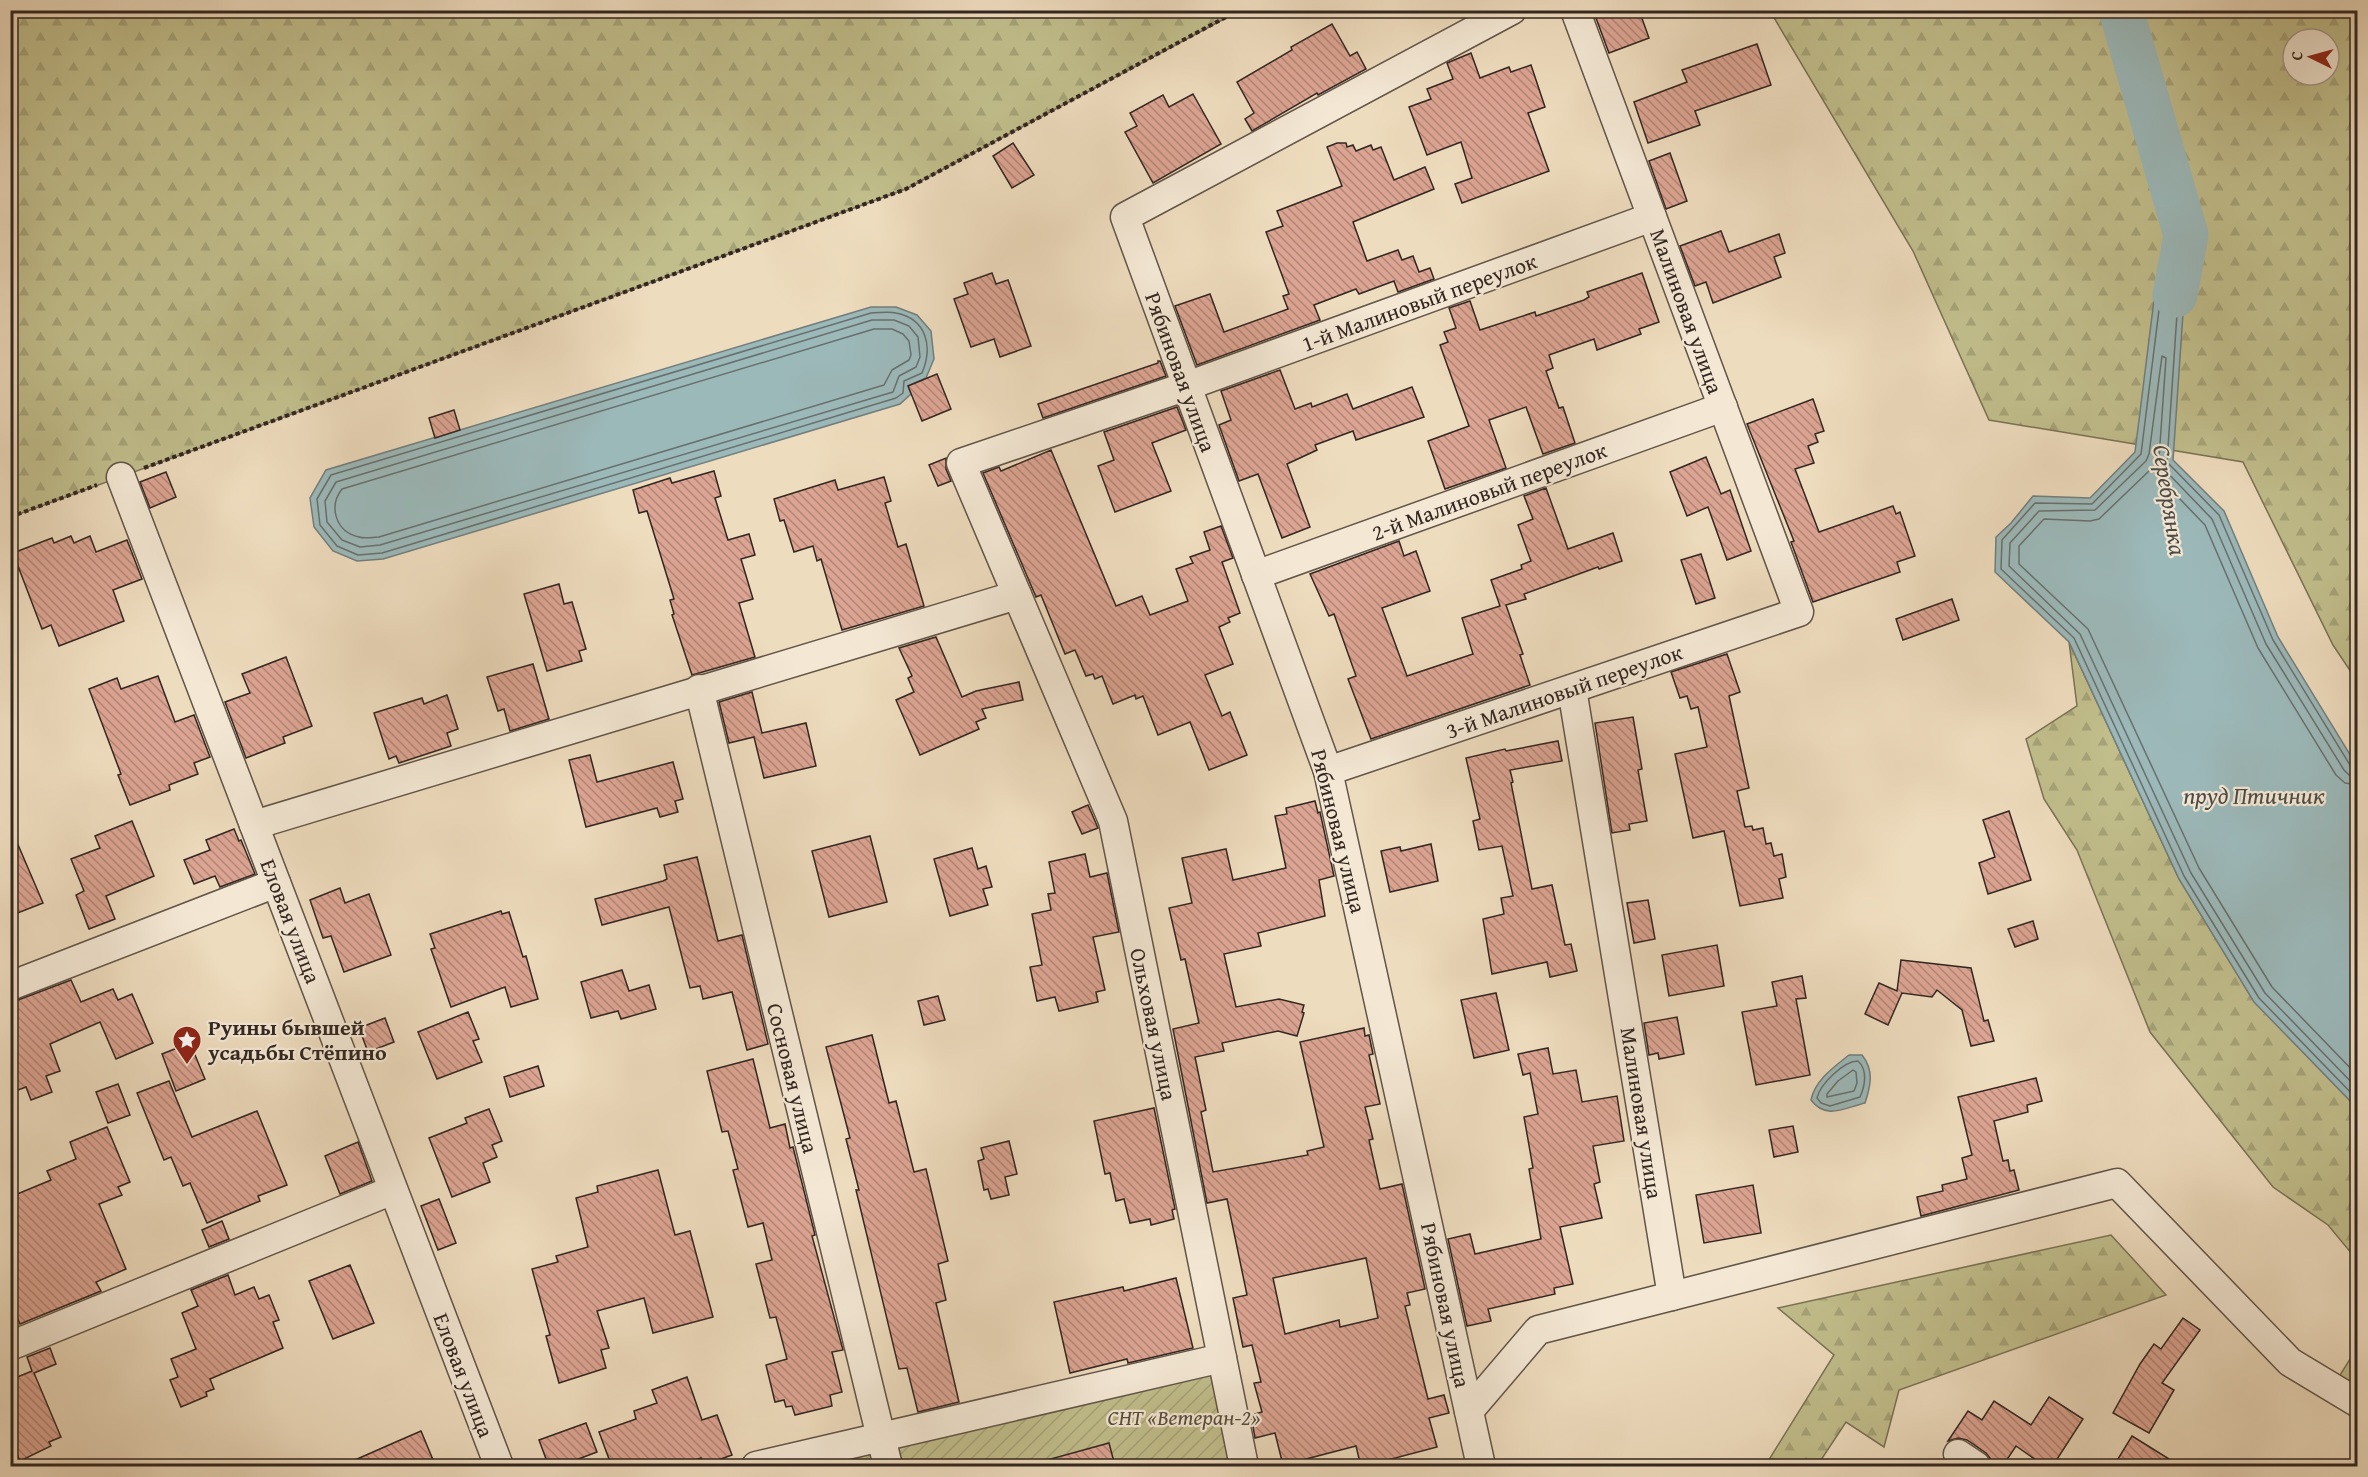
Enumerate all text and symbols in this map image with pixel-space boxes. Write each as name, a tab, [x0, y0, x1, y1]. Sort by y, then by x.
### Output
north arrow	[2281, 27, 2341, 87]
text: С	[2284, 50, 2308, 61]
street label: Малиновая улица	[1642, 224, 1732, 398]
street label: 1-й Малиновый переулок	[1297, 244, 1541, 359]
street label: Рябиновая улица	[1137, 288, 1225, 457]
street label: 2-й Малиновый переулок	[1367, 433, 1611, 548]
water label: Серебрянка	[2144, 442, 2196, 558]
street label: 3-й Малиновый переулок	[1442, 635, 1687, 747]
street label: Рябиновая улица	[1303, 746, 1375, 917]
water label: пруд Птичник	[2183, 778, 2325, 813]
street label: Еловая улица	[253, 854, 330, 988]
street label: Ольховая улица	[1122, 945, 1186, 1104]
street label: Сосновая улица	[759, 1000, 827, 1157]
place label: Руины бывшей усадьбы Стёпино	[207, 1011, 387, 1068]
place icon: Руины бывшей усадьбы Стёпино	[171, 1024, 203, 1066]
street label: Малиновая улица	[1613, 1025, 1671, 1202]
street label: Рябиновая улица	[1413, 1220, 1479, 1391]
street label: Еловая улица	[426, 1308, 503, 1442]
park label: СНТ «Ветеран-2»	[1108, 1401, 1260, 1433]

